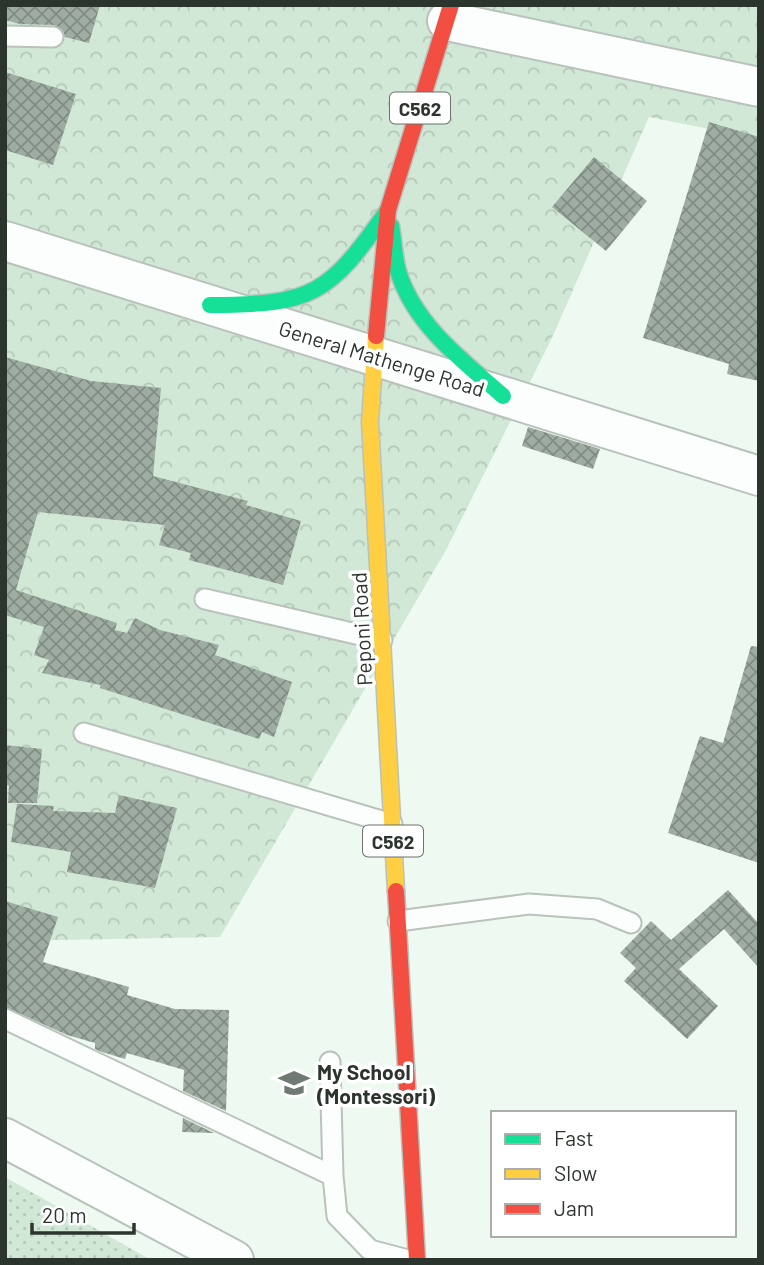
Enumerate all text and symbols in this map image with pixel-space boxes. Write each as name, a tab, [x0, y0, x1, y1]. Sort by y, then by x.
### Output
road number: C562	[390, 92, 450, 124]
street label: General Mathenge Road	[276, 315, 488, 401]
street label: Peponi Road	[346, 572, 376, 686]
road number: C562	[363, 826, 423, 856]
place label: My School (Montessori)	[316, 1059, 436, 1108]
school or university icon: My School (Montessori)	[277, 1066, 311, 1100]
legend	[491, 1111, 736, 1237]
text: Fast	[554, 1125, 594, 1150]
text: Slow	[554, 1160, 597, 1185]
scale bar	[32, 1192, 133, 1236]
text: Jam	[554, 1195, 594, 1220]
text: 20 m	[42, 1202, 87, 1227]

